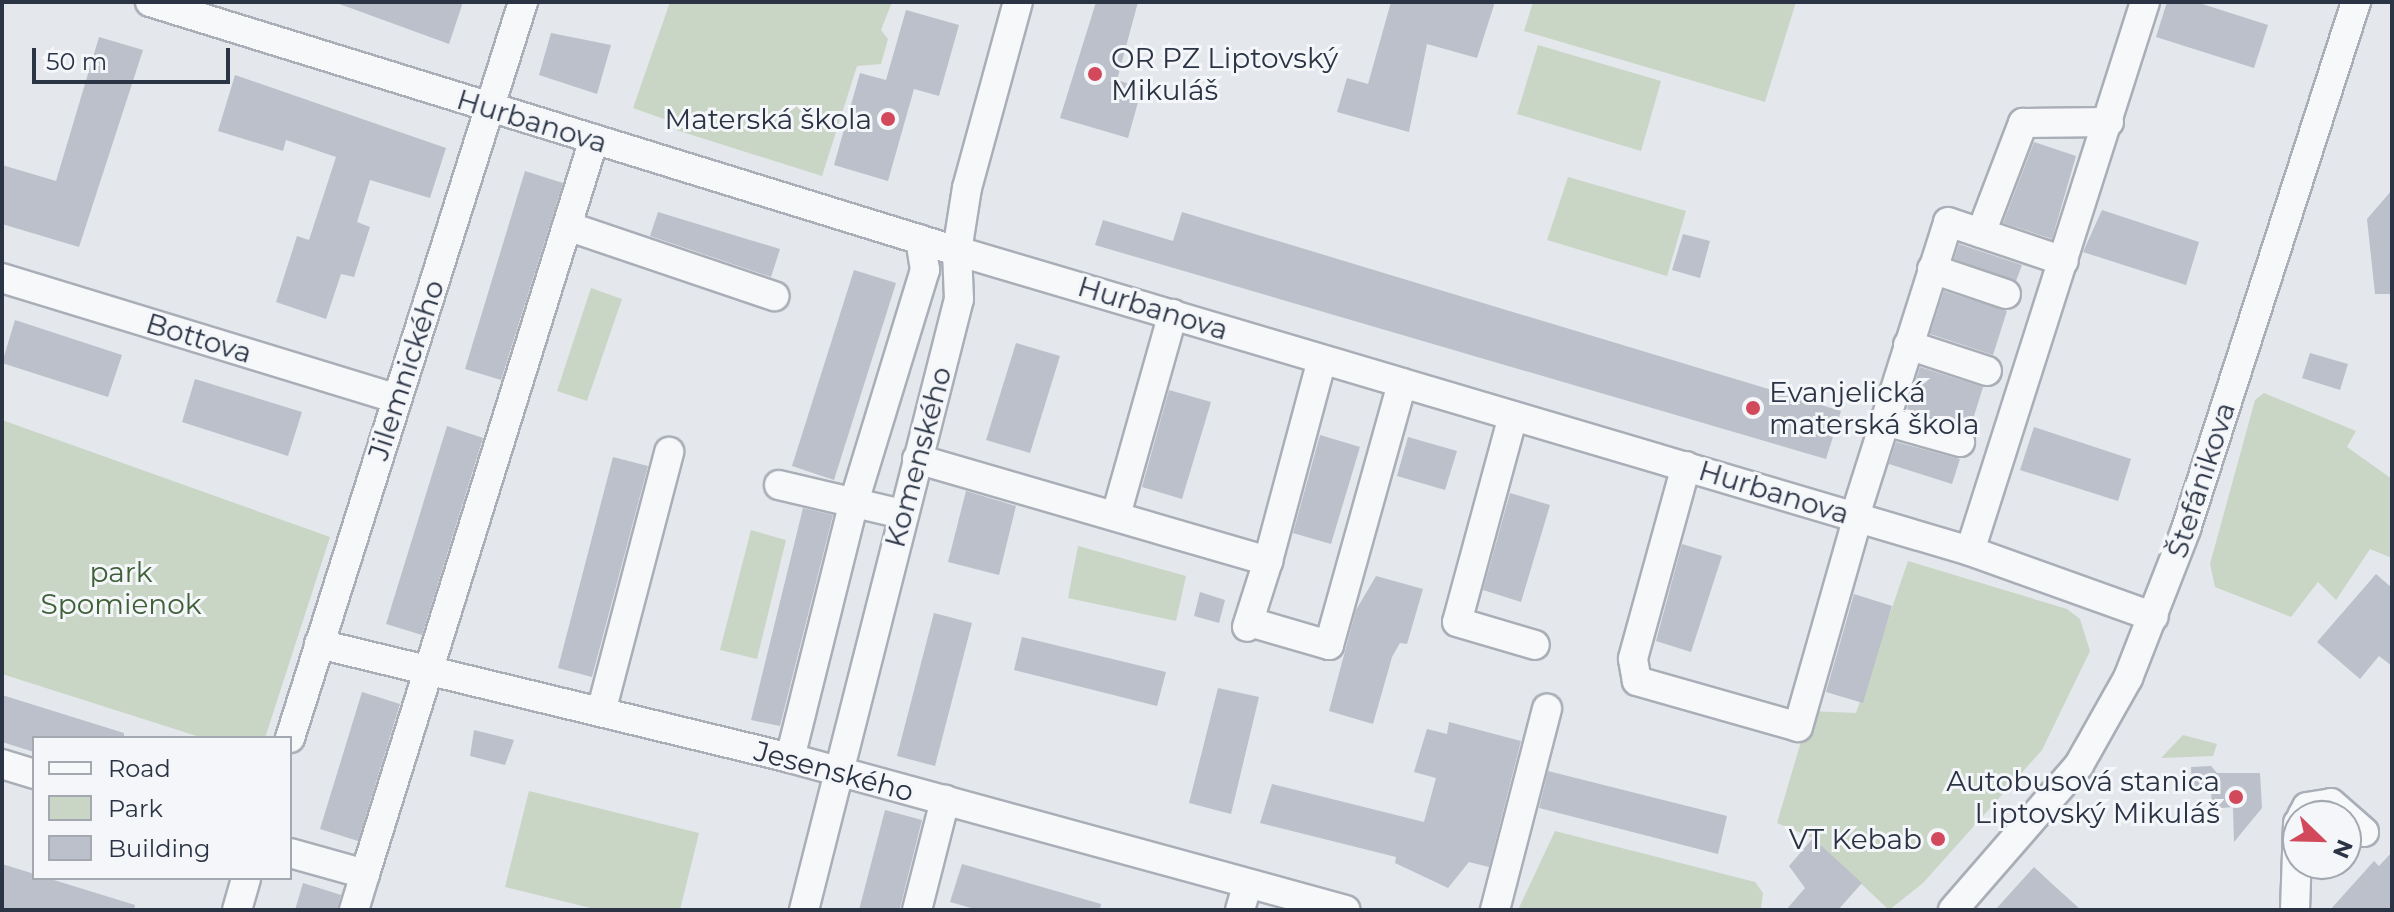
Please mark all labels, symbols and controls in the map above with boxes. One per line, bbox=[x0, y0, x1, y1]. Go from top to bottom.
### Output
scale bar bbox=[36, 32, 234, 82]
place label: OR PZ Liptovský Mikuláš bbox=[1111, 41, 1338, 107]
text: 50 m bbox=[46, 47, 107, 76]
marker: OR PZ Liptovský Mikuláš bbox=[1086, 65, 1104, 83]
street label: Hurbanova bbox=[453, 82, 611, 160]
place label: Materská škola bbox=[664, 102, 872, 136]
marker: Materská škola bbox=[879, 110, 897, 128]
street label: Hurbanova bbox=[1074, 269, 1232, 347]
street label: Jilemnického bbox=[361, 276, 451, 464]
street label: Bottova bbox=[142, 306, 256, 370]
street label: Komenského bbox=[878, 363, 958, 551]
place label: Evanjelická materská škola bbox=[1769, 375, 1980, 441]
street label: Štefánikova bbox=[2160, 398, 2242, 562]
marker: Evanjelická materská škola bbox=[1744, 399, 1762, 417]
street label: Hurbanova bbox=[1695, 453, 1853, 531]
park label: park Spomienok bbox=[40, 555, 202, 621]
street label: Jesenského bbox=[751, 734, 917, 808]
legend bbox=[32, 736, 292, 880]
text: Road bbox=[108, 754, 171, 783]
place label: Autobusová stanica Liptovský Mikuláš bbox=[1946, 764, 2220, 830]
marker: Autobusová stanica Liptovský Mikuláš bbox=[2227, 788, 2245, 806]
text: Park bbox=[108, 794, 163, 823]
north arrow bbox=[2282, 800, 2362, 880]
place label: VT Kebab bbox=[1789, 822, 1922, 856]
marker: VT Kebab bbox=[1929, 830, 1947, 848]
text: Building bbox=[108, 834, 211, 863]
text: N bbox=[2327, 835, 2359, 862]

